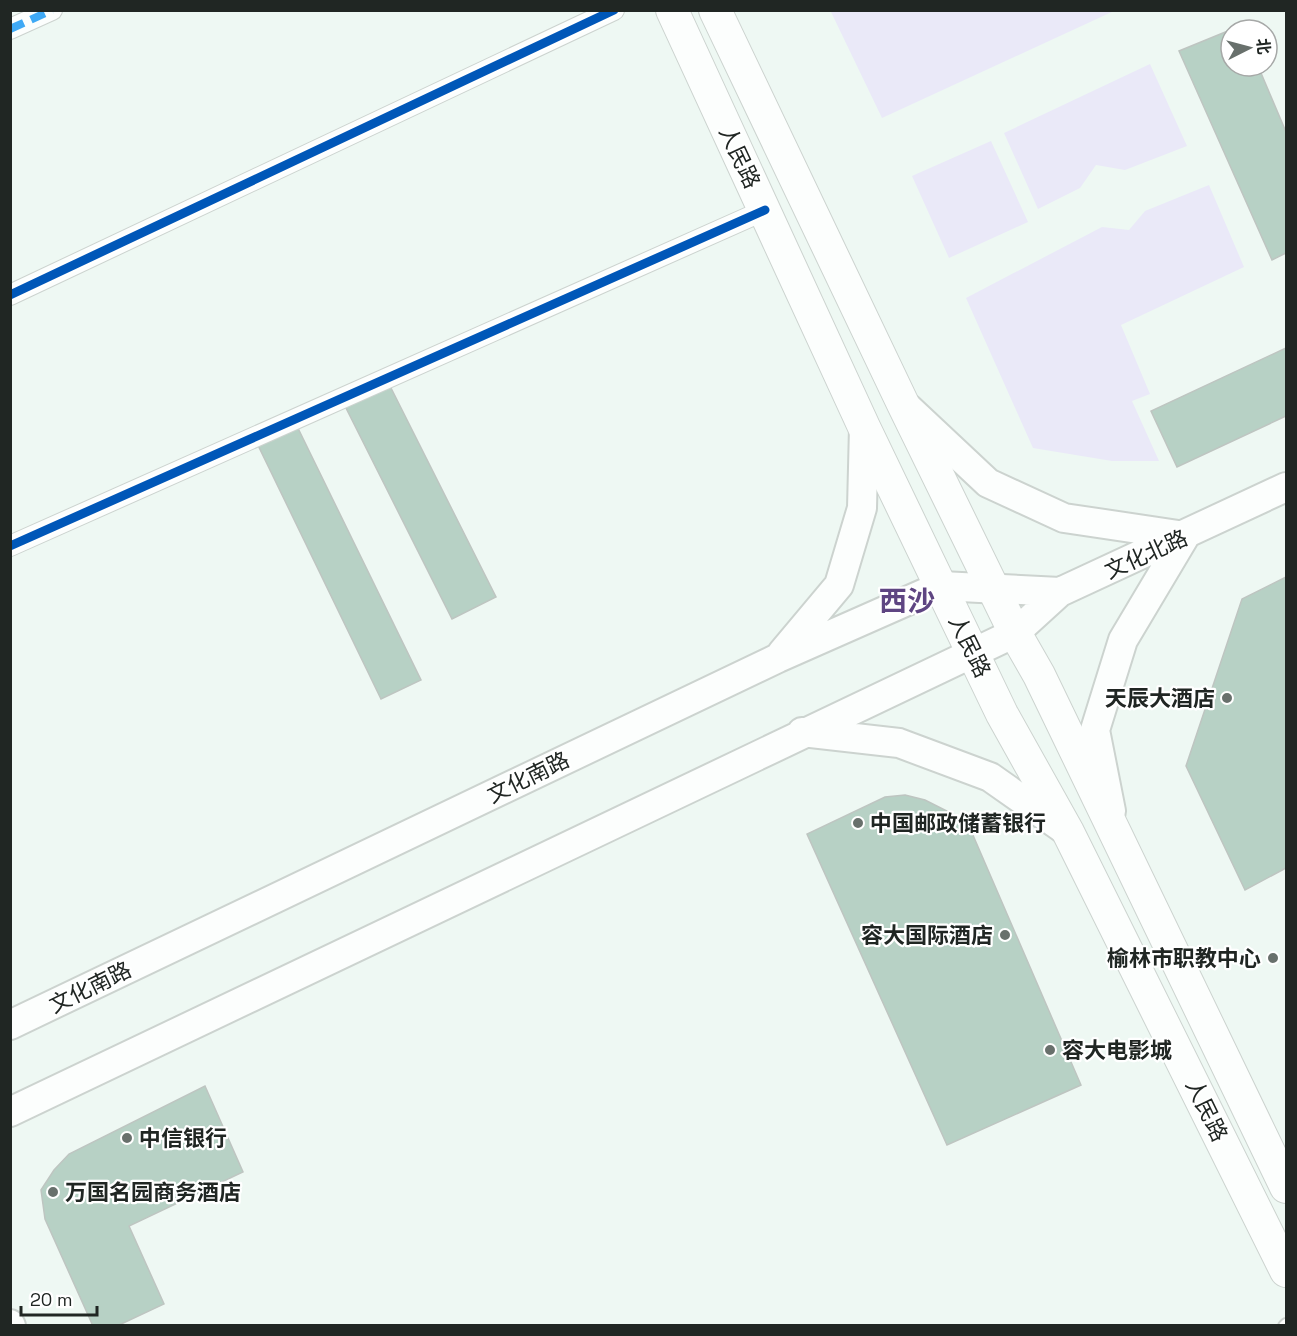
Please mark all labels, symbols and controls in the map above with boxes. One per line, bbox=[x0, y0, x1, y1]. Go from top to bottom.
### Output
north arrow bbox=[1219, 18, 1279, 78]
text: 北 bbox=[1252, 37, 1275, 56]
street label: 人民路 bbox=[713, 121, 767, 193]
street label: 文化北路 bbox=[1100, 523, 1192, 585]
district label: 西沙 bbox=[879, 583, 935, 619]
street label: 人民路 bbox=[943, 610, 997, 682]
place label: 天辰大酒店 bbox=[1105, 684, 1215, 712]
marker: 天辰大酒店 bbox=[1220, 691, 1234, 705]
street label: 文化南路 bbox=[482, 745, 574, 809]
place label: 中国邮政储蓄银行 bbox=[870, 809, 1046, 837]
marker: 中国邮政储蓄银行 bbox=[851, 816, 865, 830]
place label: 容大国际酒店 bbox=[861, 921, 993, 949]
marker: 容大国际酒店 bbox=[998, 928, 1012, 942]
place label: 榆林市职教中心 bbox=[1107, 944, 1261, 972]
marker: 榆林市职教中心 bbox=[1266, 951, 1280, 965]
street label: 文化南路 bbox=[44, 955, 136, 1019]
place label: 容大电影城 bbox=[1062, 1036, 1172, 1064]
marker: 容大电影城 bbox=[1043, 1043, 1057, 1057]
street label: 人民路 bbox=[1180, 1074, 1234, 1146]
place label: 中信银行 bbox=[139, 1124, 227, 1152]
marker: 中信银行 bbox=[120, 1131, 134, 1145]
place label: 万国名园商务酒店 bbox=[65, 1178, 241, 1206]
marker: 万国名园商务酒店 bbox=[46, 1185, 60, 1199]
scale bar bbox=[21, 1279, 98, 1317]
text: 20 m bbox=[30, 1288, 73, 1311]

